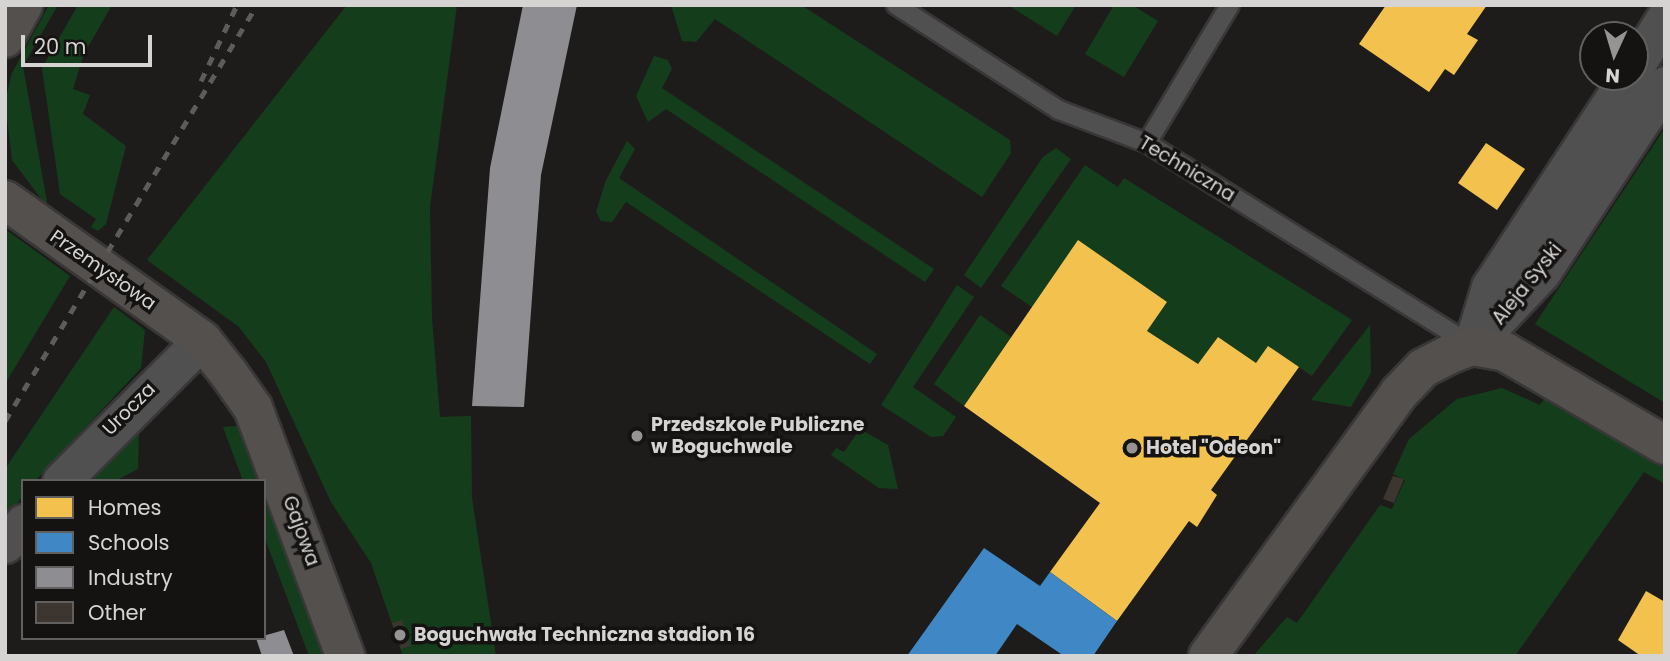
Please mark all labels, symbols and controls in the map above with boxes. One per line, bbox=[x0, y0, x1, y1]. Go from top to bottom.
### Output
scale bar bbox=[24, 21, 156, 65]
north arrow bbox=[1579, 21, 1649, 91]
text: 20 m bbox=[34, 32, 87, 61]
text: N bbox=[1605, 61, 1621, 89]
street label: Techniczna bbox=[1135, 131, 1239, 207]
street label: Przemysłowa bbox=[46, 225, 160, 315]
street label: Aleja Syski bbox=[1487, 239, 1567, 329]
street label: Urocza bbox=[98, 378, 160, 440]
place label: Przedszkole Publiczne w Boguchwale bbox=[651, 414, 864, 458]
marker: Przedszkole Publiczne w Boguchwale bbox=[629, 428, 645, 444]
place label: Hotel "Odeon" bbox=[1146, 437, 1281, 459]
marker: Hotel "Odeon" bbox=[1124, 440, 1140, 456]
legend bbox=[21, 479, 266, 640]
text: Homes bbox=[88, 493, 162, 522]
street label: Gajowa bbox=[278, 493, 324, 569]
text: Schools bbox=[88, 528, 170, 557]
text: Industry bbox=[88, 563, 173, 592]
text: Other bbox=[88, 598, 146, 627]
place label: Boguchwała Techniczna stadion 16 bbox=[414, 624, 755, 646]
marker: Boguchwała Techniczna stadion 16 bbox=[392, 627, 408, 643]

